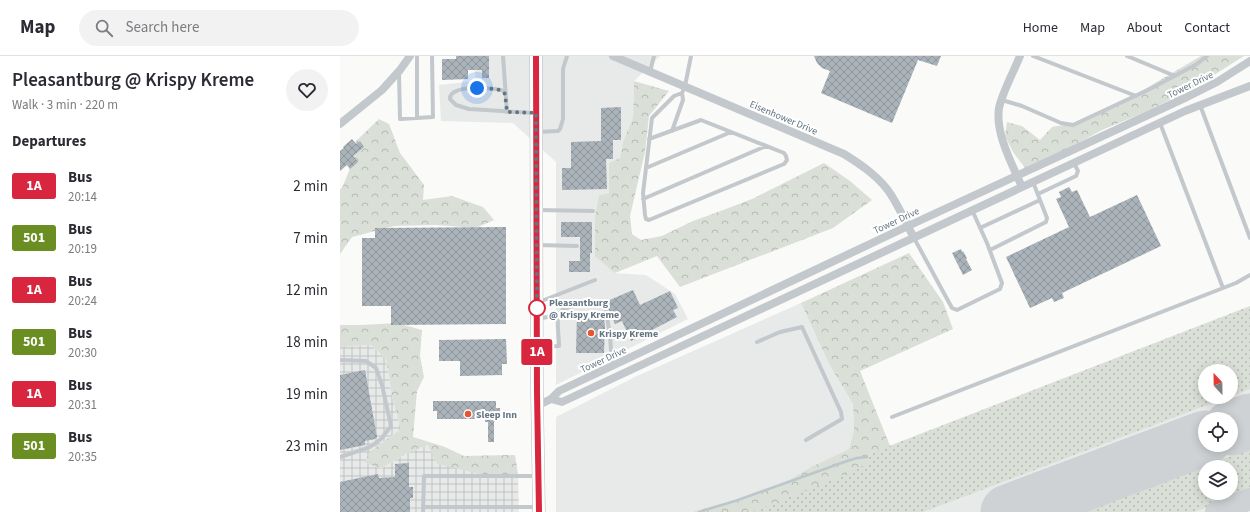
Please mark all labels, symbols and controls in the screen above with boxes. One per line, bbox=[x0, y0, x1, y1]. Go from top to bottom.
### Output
search box bbox=[79, 10, 359, 46]
text: Map bbox=[20, 14, 55, 41]
icon: search bbox=[93, 17, 115, 39]
text: Search here bbox=[125, 17, 199, 38]
text: Home bbox=[1023, 18, 1058, 38]
text: Map bbox=[1080, 18, 1105, 38]
text: About bbox=[1127, 18, 1162, 38]
text: Contact bbox=[1184, 18, 1230, 38]
text: Pleasantburg @ Krispy Kreme bbox=[12, 67, 254, 94]
street label: Tower Drive bbox=[1165, 68, 1216, 102]
button: heart bbox=[286, 69, 328, 111]
your location bbox=[467, 78, 487, 98]
text: Walk · 3 min · 220 m bbox=[12, 96, 118, 114]
street label: Eisenhower Drive bbox=[748, 97, 820, 139]
text: Departures bbox=[12, 131, 86, 152]
text: Bus bbox=[68, 167, 92, 188]
text: 1A bbox=[26, 176, 42, 196]
text: 2 min bbox=[293, 176, 328, 197]
text: 20:14 bbox=[68, 188, 97, 206]
street label: Tower Drive bbox=[871, 204, 922, 238]
text: Bus bbox=[68, 219, 92, 240]
text: 501 bbox=[23, 228, 45, 248]
text: 7 min bbox=[293, 228, 328, 249]
text: 20:19 bbox=[68, 240, 97, 258]
text: Bus bbox=[68, 271, 92, 292]
text: 1A bbox=[26, 280, 42, 300]
text: 12 min bbox=[286, 280, 328, 301]
text: 20:24 bbox=[68, 292, 97, 310]
place label: Pleasantburg @ Krispy Kreme bbox=[549, 296, 619, 322]
marker: Pleasantburg @ Krispy Kreme bbox=[528, 299, 546, 317]
text: Bus bbox=[68, 323, 92, 344]
place label: Krispy Kreme bbox=[599, 327, 658, 341]
marker: Krispy Kreme bbox=[586, 328, 596, 338]
text: 501 bbox=[23, 332, 45, 352]
text: 18 min bbox=[286, 332, 328, 353]
line badge: 1A bbox=[519, 339, 555, 365]
text: 1A bbox=[529, 342, 545, 362]
street label: Tower Drive bbox=[578, 343, 629, 377]
text: 20:30 bbox=[68, 344, 97, 362]
north arrow bbox=[1198, 364, 1238, 404]
map controls bbox=[1198, 364, 1238, 500]
text: Bus bbox=[68, 375, 92, 396]
text: 1A bbox=[26, 384, 42, 404]
text: 19 min bbox=[286, 384, 328, 405]
text: 20:31 bbox=[68, 396, 97, 414]
place label: Sleep Inn bbox=[476, 408, 517, 422]
marker: Sleep Inn bbox=[463, 409, 473, 419]
button: locate bbox=[1198, 412, 1238, 452]
text: Bus bbox=[68, 427, 92, 448]
text: 501 bbox=[23, 436, 45, 456]
text: 23 min bbox=[286, 436, 328, 457]
text: 20:35 bbox=[68, 448, 97, 466]
button: layers bbox=[1198, 460, 1238, 500]

